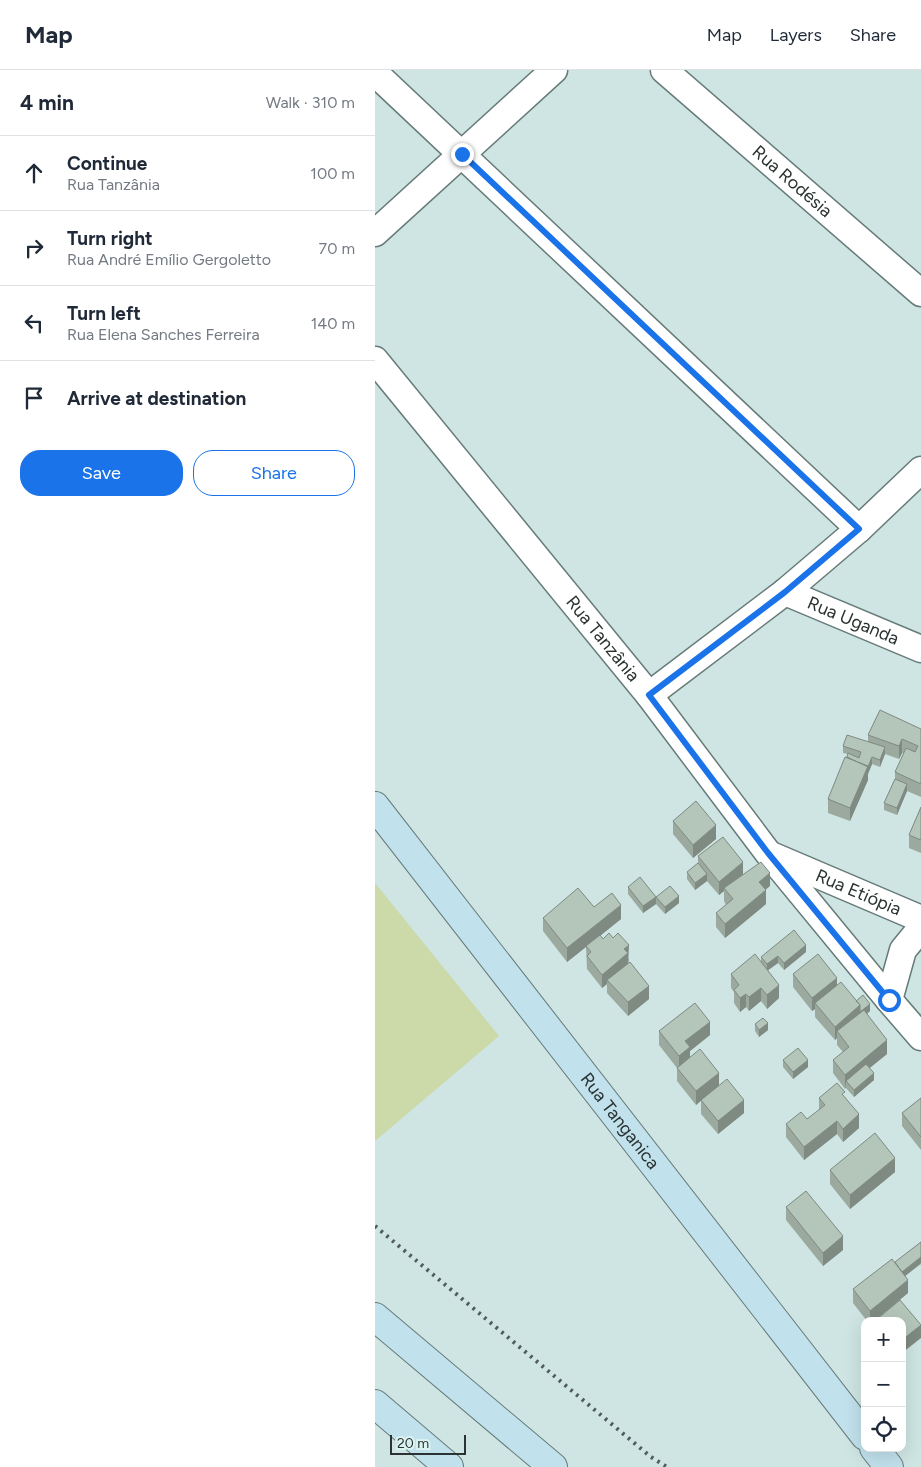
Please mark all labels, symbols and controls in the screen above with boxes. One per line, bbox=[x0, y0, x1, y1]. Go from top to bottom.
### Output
text: Map bbox=[25, 20, 73, 49]
text: Map bbox=[707, 24, 742, 46]
text: Layers bbox=[770, 24, 822, 46]
text: Share bbox=[850, 24, 896, 46]
text: 4 min bbox=[20, 90, 74, 115]
text: Walk · 310 m bbox=[266, 93, 355, 112]
street label: Rua Rodésia bbox=[748, 141, 837, 222]
route end bbox=[451, 143, 474, 166]
text: Continue bbox=[67, 152, 147, 175]
icon: ahead bbox=[20, 159, 48, 187]
text: 100 m bbox=[310, 164, 355, 183]
text: Rua Tanzânia bbox=[67, 175, 160, 194]
text: Turn right bbox=[67, 227, 153, 250]
icon: right bbox=[20, 234, 48, 262]
text: 70 m bbox=[319, 239, 355, 258]
text: Rua André Emílio Gergoletto bbox=[67, 250, 271, 269]
text: Turn left bbox=[67, 302, 141, 325]
icon: left bbox=[20, 309, 48, 337]
text: 140 m bbox=[311, 314, 355, 333]
text: Rua Elena Sanches Ferreira bbox=[67, 325, 260, 344]
icon: arrive bbox=[20, 384, 48, 412]
text: Arrive at destination bbox=[67, 387, 246, 410]
button: Save bbox=[20, 450, 183, 496]
button: Share bbox=[193, 450, 355, 496]
street label: Rua Tanzânia bbox=[561, 591, 645, 686]
street label: Rua Uganda bbox=[804, 592, 902, 650]
street label: Rua Etiópia bbox=[812, 864, 905, 920]
route start bbox=[878, 989, 901, 1012]
street label: Rua Tanganica bbox=[576, 1068, 664, 1173]
map controls bbox=[861, 1317, 906, 1452]
button: + bbox=[861, 1317, 906, 1362]
button: − bbox=[861, 1362, 906, 1407]
button: locate bbox=[861, 1407, 906, 1452]
scale bar bbox=[390, 1432, 466, 1455]
text: 20 m bbox=[397, 1435, 429, 1452]

